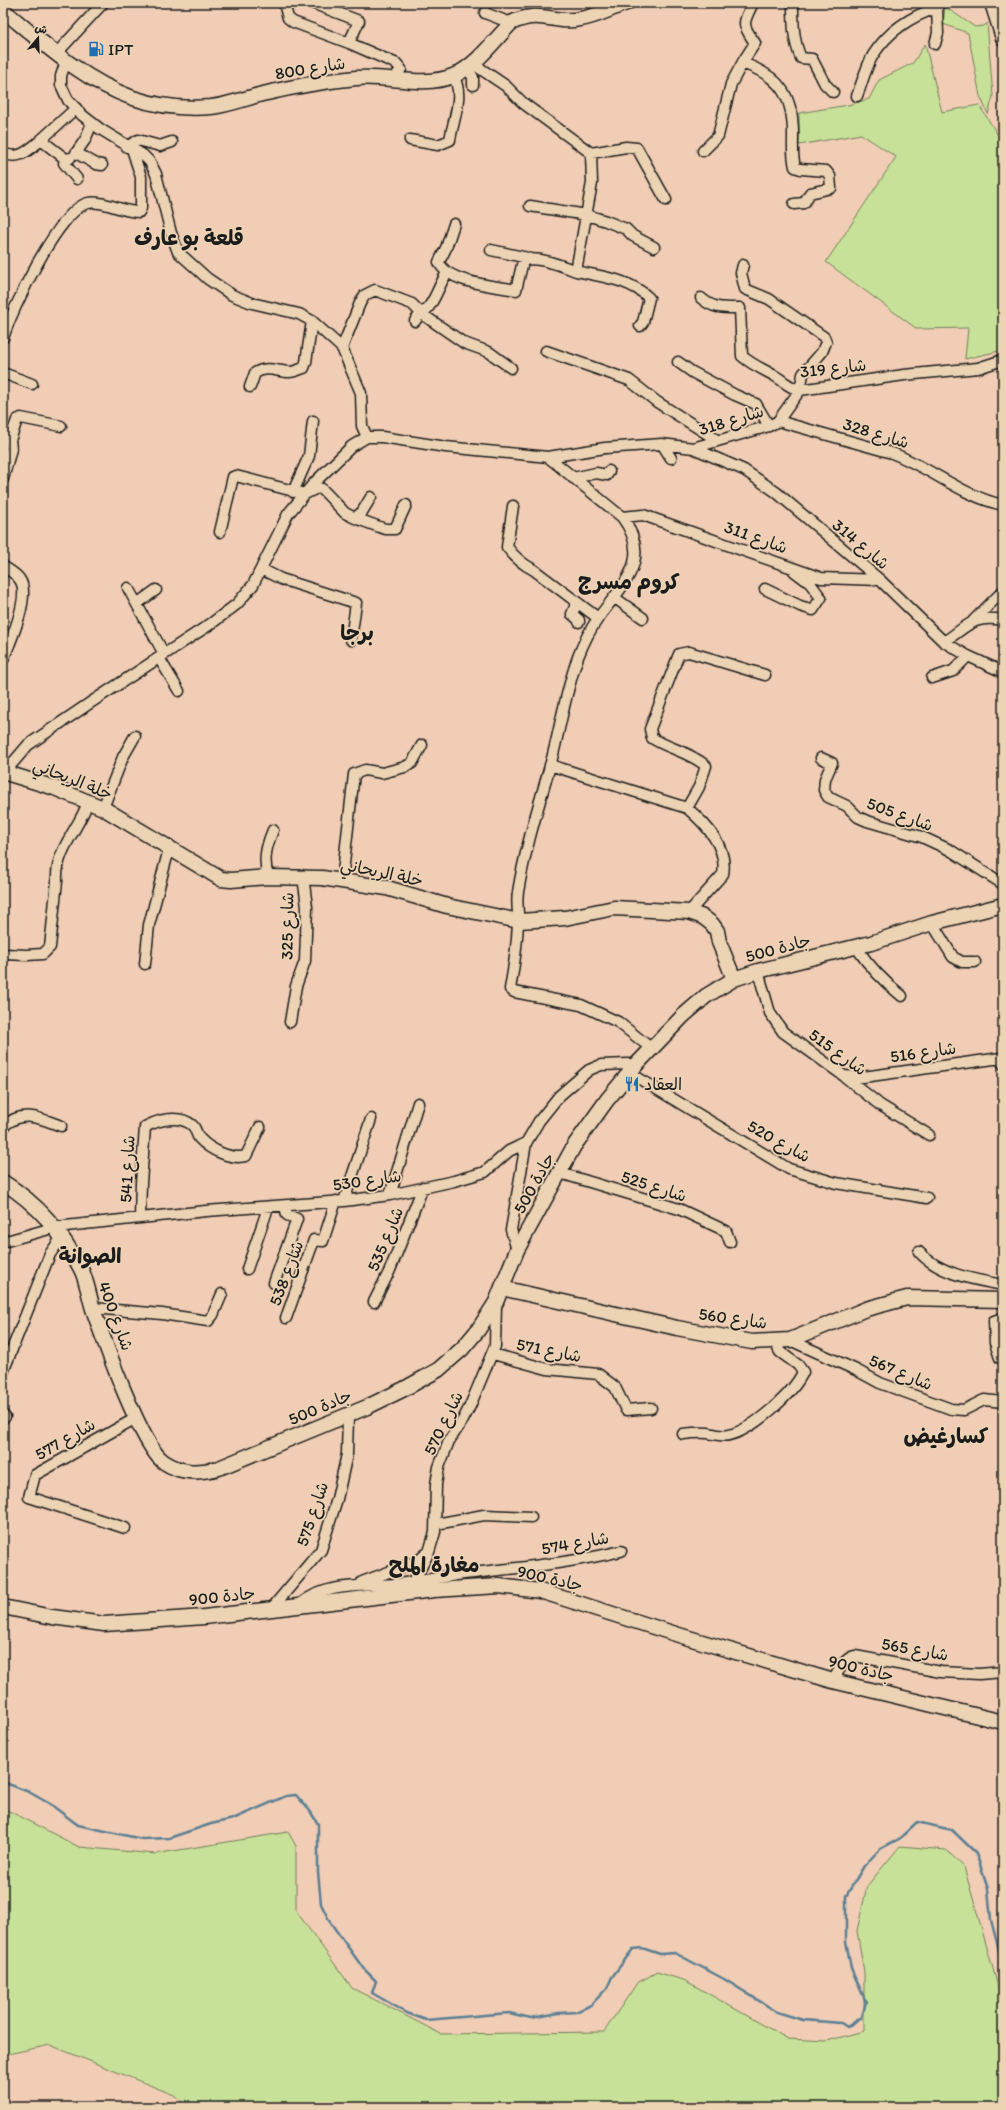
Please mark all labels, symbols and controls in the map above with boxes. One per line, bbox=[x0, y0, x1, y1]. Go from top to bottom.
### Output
north arrow bbox=[18, 18, 58, 58]
text: ش bbox=[33, 21, 49, 37]
place label: IPT bbox=[108, 39, 134, 59]
fuel station icon: IPT bbox=[87, 40, 105, 58]
street label: شارع 800 bbox=[273, 53, 347, 85]
district label: قلعة بو عارف bbox=[134, 225, 244, 251]
street label: شارع 319 bbox=[799, 355, 867, 383]
street label: شارع 318 bbox=[696, 401, 767, 441]
street label: شارع 328 bbox=[840, 413, 912, 454]
street label: شارع 314 bbox=[827, 514, 893, 575]
street label: شارع 311 bbox=[721, 516, 790, 560]
district label: كروم مسرج bbox=[578, 569, 680, 598]
district label: برجا bbox=[340, 620, 374, 646]
street label: خلة الريحاني bbox=[29, 754, 116, 809]
street label: شارع 505 bbox=[863, 793, 936, 837]
street label: خلة الريحاني bbox=[338, 854, 425, 895]
street label: شارع 325 bbox=[276, 892, 300, 960]
street label: جادة 500 bbox=[743, 930, 813, 966]
street label: شارع 515 bbox=[804, 1024, 871, 1081]
street label: شارع 516 bbox=[889, 1037, 958, 1069]
place label: العقاد bbox=[644, 1074, 682, 1094]
restaurant icon: العقاد bbox=[623, 1075, 641, 1093]
street label: شارع 520 bbox=[743, 1116, 814, 1168]
street label: شارع 541 bbox=[115, 1135, 141, 1203]
street label: جادة 500 bbox=[509, 1149, 559, 1217]
street label: شارع 530 bbox=[331, 1165, 403, 1197]
street label: شارع 525 bbox=[618, 1166, 689, 1208]
street label: شارع 535 bbox=[363, 1204, 409, 1275]
street label: شارع 538 bbox=[264, 1238, 309, 1309]
district label: الصوانة bbox=[58, 1243, 122, 1269]
street label: شارع 400 bbox=[92, 1279, 138, 1354]
street label: شارع 560 bbox=[697, 1303, 769, 1335]
street label: شارع 571 bbox=[514, 1334, 583, 1368]
street label: شارع 567 bbox=[865, 1350, 936, 1396]
street label: جادة 500 bbox=[285, 1385, 355, 1429]
street label: شارع 570 bbox=[419, 1388, 469, 1459]
street label: شارع 577 bbox=[31, 1414, 100, 1466]
district label: كسارغيض bbox=[903, 1423, 989, 1449]
street label: شارع 575 bbox=[292, 1479, 334, 1550]
street label: شارع 574 bbox=[540, 1527, 611, 1561]
district label: مغارة الملح bbox=[388, 1552, 480, 1578]
street label: جادة 900 bbox=[515, 1561, 585, 1595]
street label: جادة 900 bbox=[188, 1583, 256, 1609]
street label: شارع 565 bbox=[880, 1633, 950, 1667]
street label: جادة 900 bbox=[826, 1650, 896, 1686]

